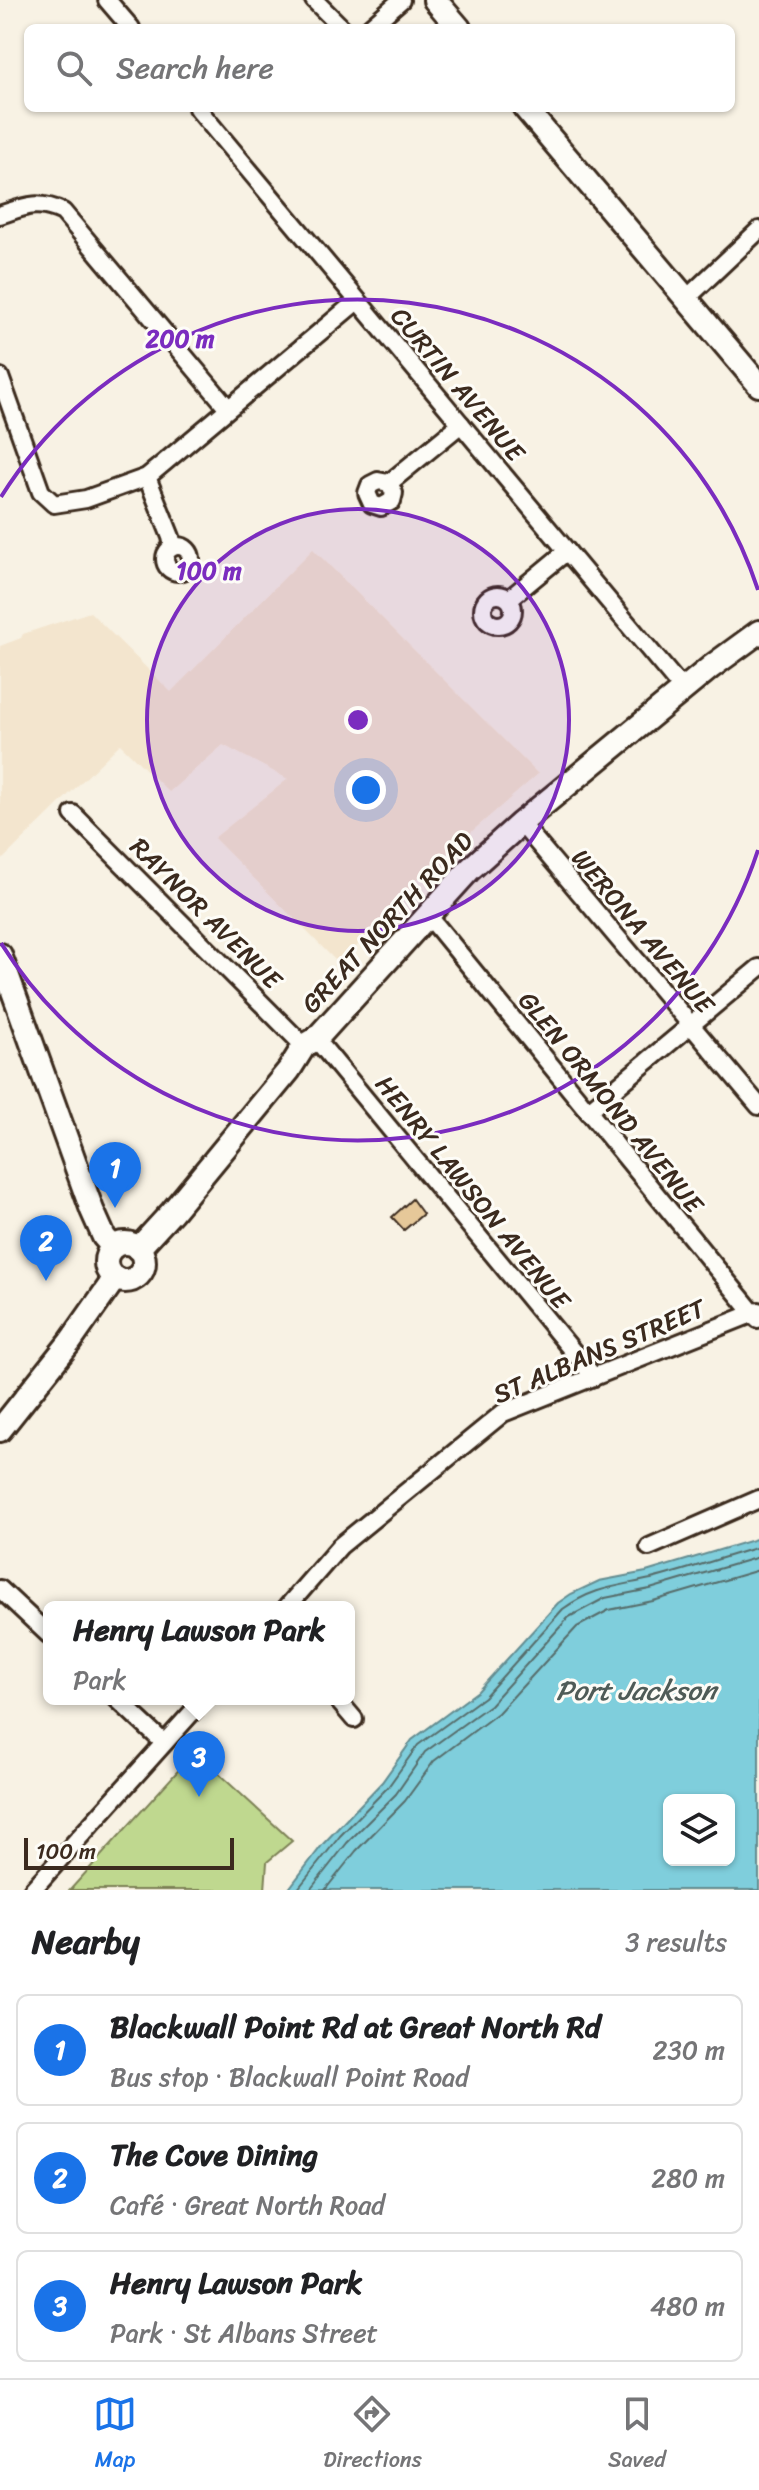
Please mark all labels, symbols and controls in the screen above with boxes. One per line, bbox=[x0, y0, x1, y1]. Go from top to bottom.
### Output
search box bbox=[24, 24, 735, 112]
text: Search here bbox=[116, 41, 274, 95]
icon: search bbox=[52, 46, 96, 90]
street label: CURTIN AVENUE bbox=[379, 296, 538, 473]
text: 200 m bbox=[145, 318, 215, 360]
text: 100 m bbox=[176, 550, 242, 592]
centre of rings bbox=[344, 706, 372, 734]
your location bbox=[346, 770, 386, 810]
street label: GREAT NORTH ROAD bbox=[289, 819, 485, 1024]
street label: RAYNOR AVENUE bbox=[119, 826, 295, 1002]
street label: WERONA AVENUE bbox=[559, 838, 728, 1026]
street label: GLEN ORMOND AVENUE bbox=[506, 980, 717, 1225]
street label: HENRY LAWSON AVENUE bbox=[363, 1064, 584, 1321]
pin: 1 bbox=[89, 1142, 141, 1208]
pin: 2 bbox=[20, 1215, 72, 1281]
street label: ST ALBANS STREET bbox=[485, 1285, 714, 1417]
popup bbox=[43, 1601, 355, 1705]
text: Henry Lawson Park bbox=[73, 1603, 325, 1657]
text: Park bbox=[73, 1657, 126, 1703]
water label: Port Jackson bbox=[556, 1666, 719, 1715]
pin: 3 bbox=[173, 1731, 225, 1797]
map controls bbox=[663, 1794, 735, 1866]
button: layers bbox=[663, 1794, 735, 1866]
text: 100 m bbox=[36, 1832, 96, 1871]
scale bar bbox=[24, 1834, 234, 1870]
text: Nearby bbox=[32, 1912, 140, 1972]
text: 3 results bbox=[625, 1919, 727, 1965]
text: Blackwall Point Rd at Great North Rd bbox=[110, 2000, 601, 2054]
text: 1 bbox=[54, 2027, 66, 2073]
text: 230 m bbox=[653, 2027, 725, 2073]
text: Bus stop · Blackwall Point Road bbox=[110, 2054, 469, 2100]
text: The Cove Dining bbox=[110, 2128, 318, 2182]
text: 2 bbox=[52, 2155, 68, 2201]
text: 280 m bbox=[651, 2155, 725, 2201]
text: Café · Great North Road bbox=[110, 2182, 385, 2228]
text: Henry Lawson Park bbox=[110, 2256, 362, 2310]
text: 3 bbox=[53, 2283, 67, 2329]
text: 480 m bbox=[650, 2283, 725, 2329]
text: Park · St Albans Street bbox=[110, 2310, 378, 2356]
tab: Map bbox=[93, 2392, 137, 2479]
tab: Directions bbox=[323, 2392, 422, 2479]
tab: Saved bbox=[608, 2392, 666, 2479]

